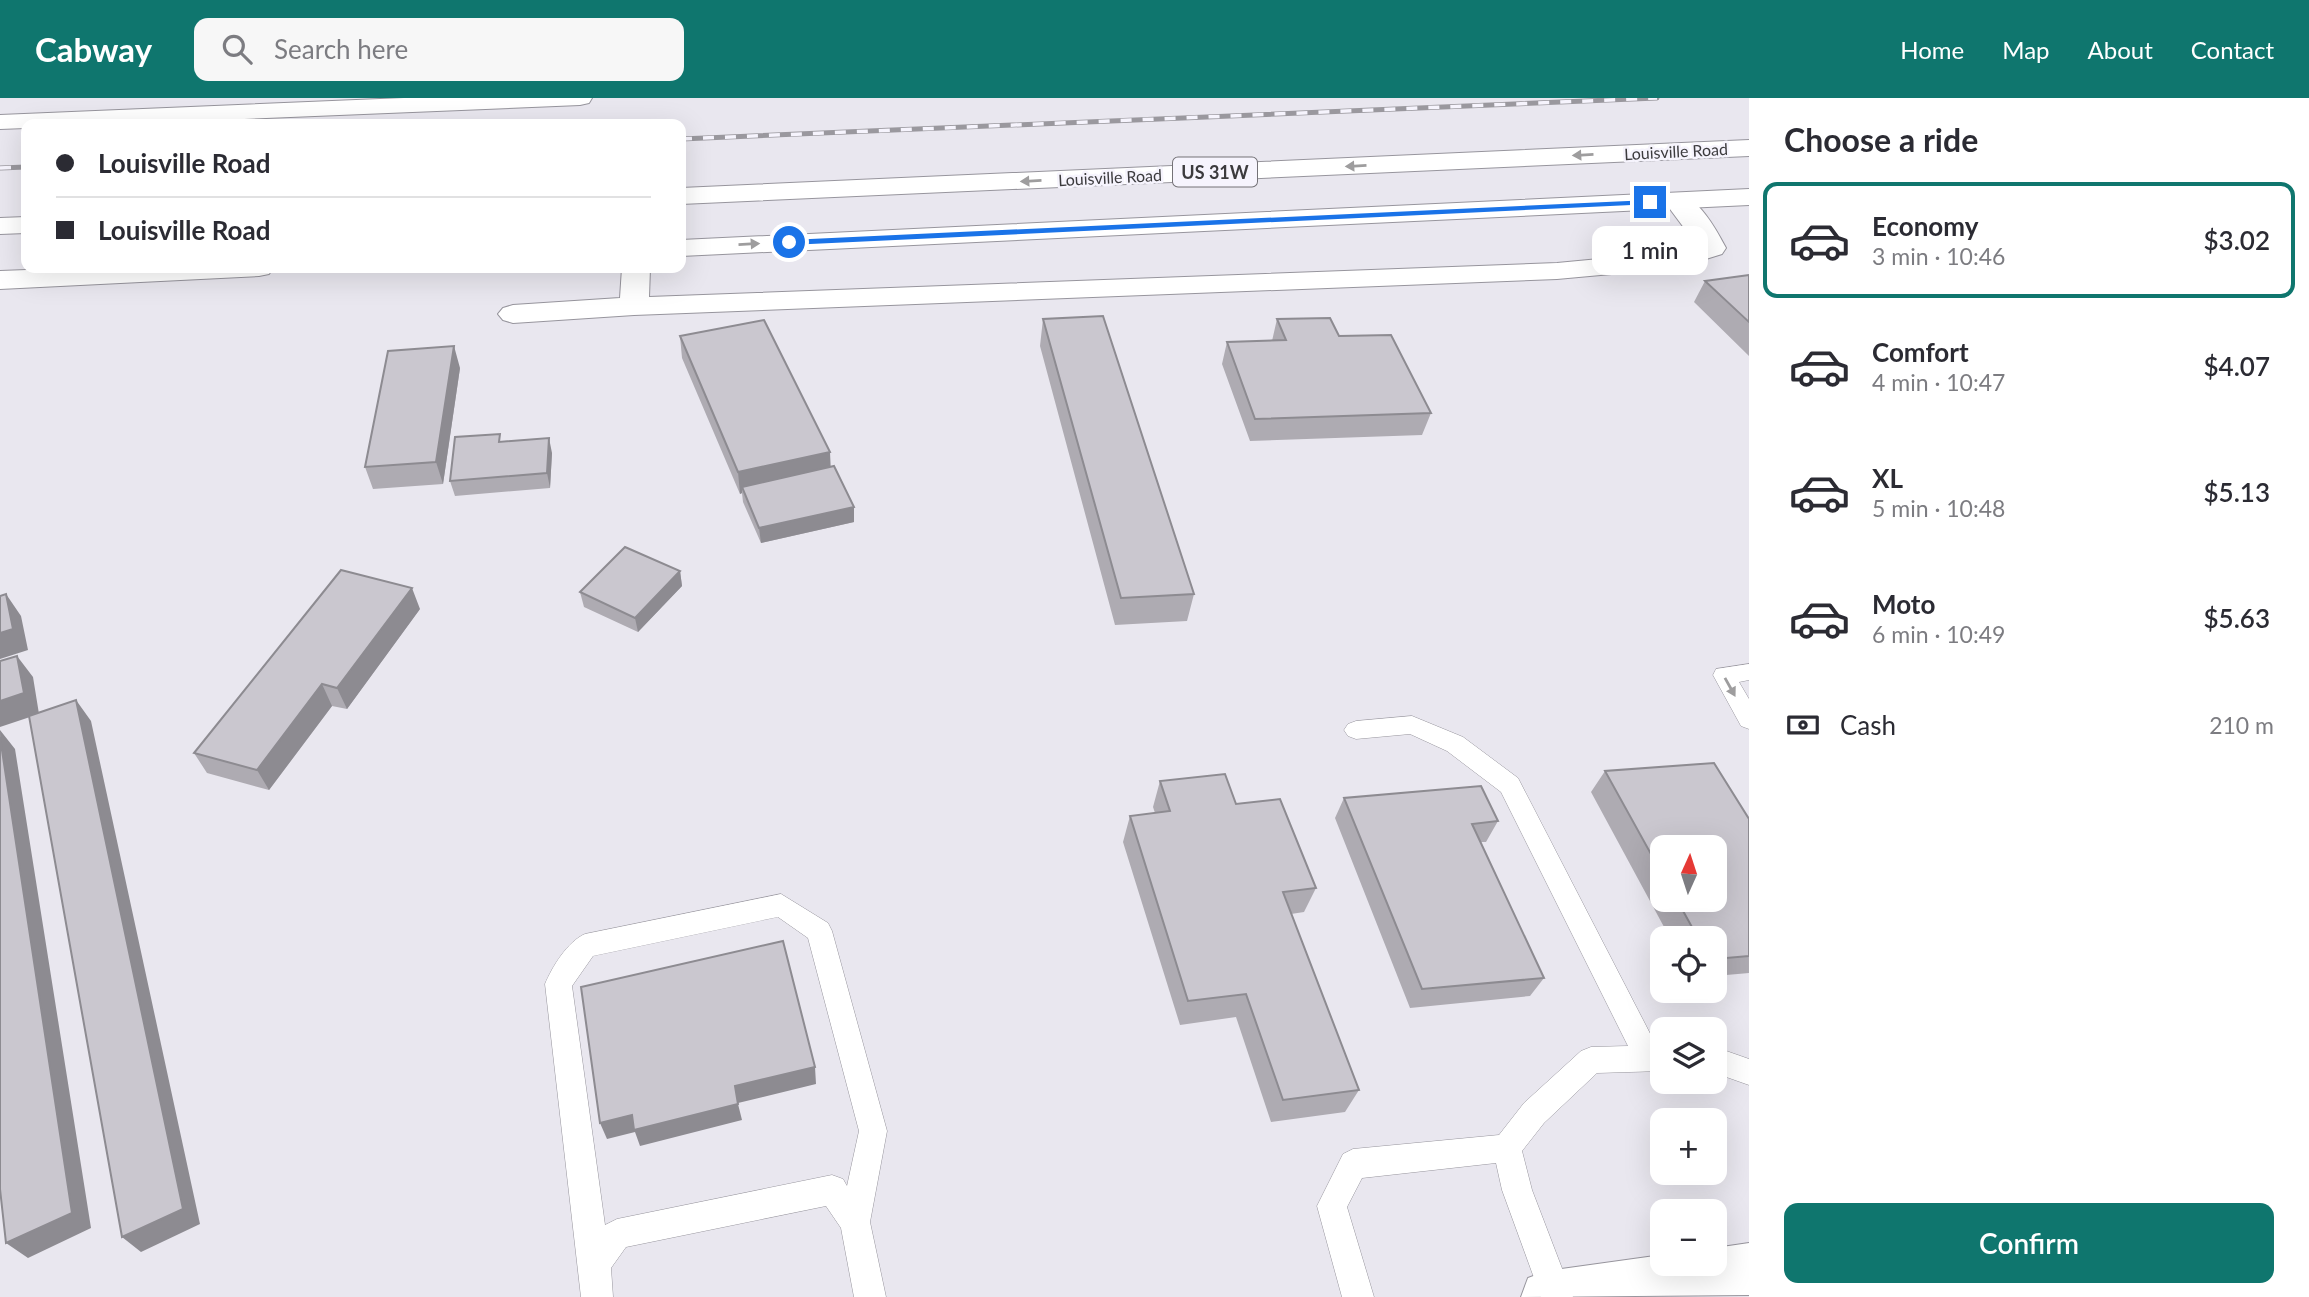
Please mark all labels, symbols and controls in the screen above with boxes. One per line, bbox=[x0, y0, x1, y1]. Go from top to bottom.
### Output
search box bbox=[194, 18, 684, 81]
text: Cabway bbox=[35, 29, 152, 69]
icon: search bbox=[218, 30, 256, 68]
text: Search here bbox=[274, 33, 408, 65]
text: Home bbox=[1900, 35, 1964, 64]
text: Map bbox=[2002, 35, 2050, 64]
text: About bbox=[2088, 35, 2153, 64]
text: Contact bbox=[2191, 35, 2274, 64]
text: Choose a ride bbox=[1784, 120, 1978, 159]
street label: Louisville Road bbox=[1624, 139, 1728, 163]
text: Louisville Road bbox=[98, 147, 270, 179]
one-way arrow bbox=[1572, 149, 1594, 160]
road number: US 31W bbox=[1173, 158, 1257, 186]
one-way arrow bbox=[1344, 160, 1366, 171]
street label: Louisville Road bbox=[1058, 165, 1162, 189]
one-way arrow bbox=[1019, 175, 1041, 186]
route end bbox=[1634, 186, 1666, 218]
icon: car bbox=[1788, 209, 1851, 272]
text: Economy bbox=[1872, 210, 1978, 242]
text: Louisville Road bbox=[98, 214, 270, 246]
text: $3.02 bbox=[2204, 224, 2270, 256]
route start bbox=[773, 226, 805, 258]
callout: 1 min bbox=[1592, 226, 1708, 276]
text: 1 min bbox=[1622, 236, 1678, 264]
one-way arrow bbox=[738, 239, 760, 250]
text: 3 min · 10:46 bbox=[1872, 242, 2005, 270]
icon: car bbox=[1788, 335, 1851, 398]
text: Comfort bbox=[1872, 336, 1969, 368]
text: $4.07 bbox=[2204, 350, 2270, 382]
text: 4 min · 10:47 bbox=[1872, 368, 2005, 396]
icon: car bbox=[1788, 461, 1851, 524]
text: XL bbox=[1872, 462, 1903, 494]
text: $5.13 bbox=[2204, 476, 2270, 508]
text: 5 min · 10:48 bbox=[1872, 494, 2005, 522]
icon: car bbox=[1788, 587, 1851, 650]
text: Moto bbox=[1872, 588, 1935, 620]
text: $5.63 bbox=[2204, 602, 2270, 634]
text: 6 min · 10:49 bbox=[1872, 620, 2005, 648]
one-way arrow bbox=[1724, 677, 1736, 697]
icon: cash bbox=[1784, 706, 1822, 744]
text: Cash bbox=[1840, 709, 1896, 741]
text: 210 m bbox=[2209, 711, 2274, 739]
north arrow bbox=[1650, 835, 1727, 912]
map controls bbox=[1650, 835, 1727, 1276]
button: locate bbox=[1650, 926, 1727, 1003]
button: layers bbox=[1650, 1017, 1727, 1094]
button: + bbox=[1650, 1108, 1727, 1185]
button: − bbox=[1650, 1199, 1727, 1276]
button: Confirm bbox=[1784, 1203, 2274, 1283]

